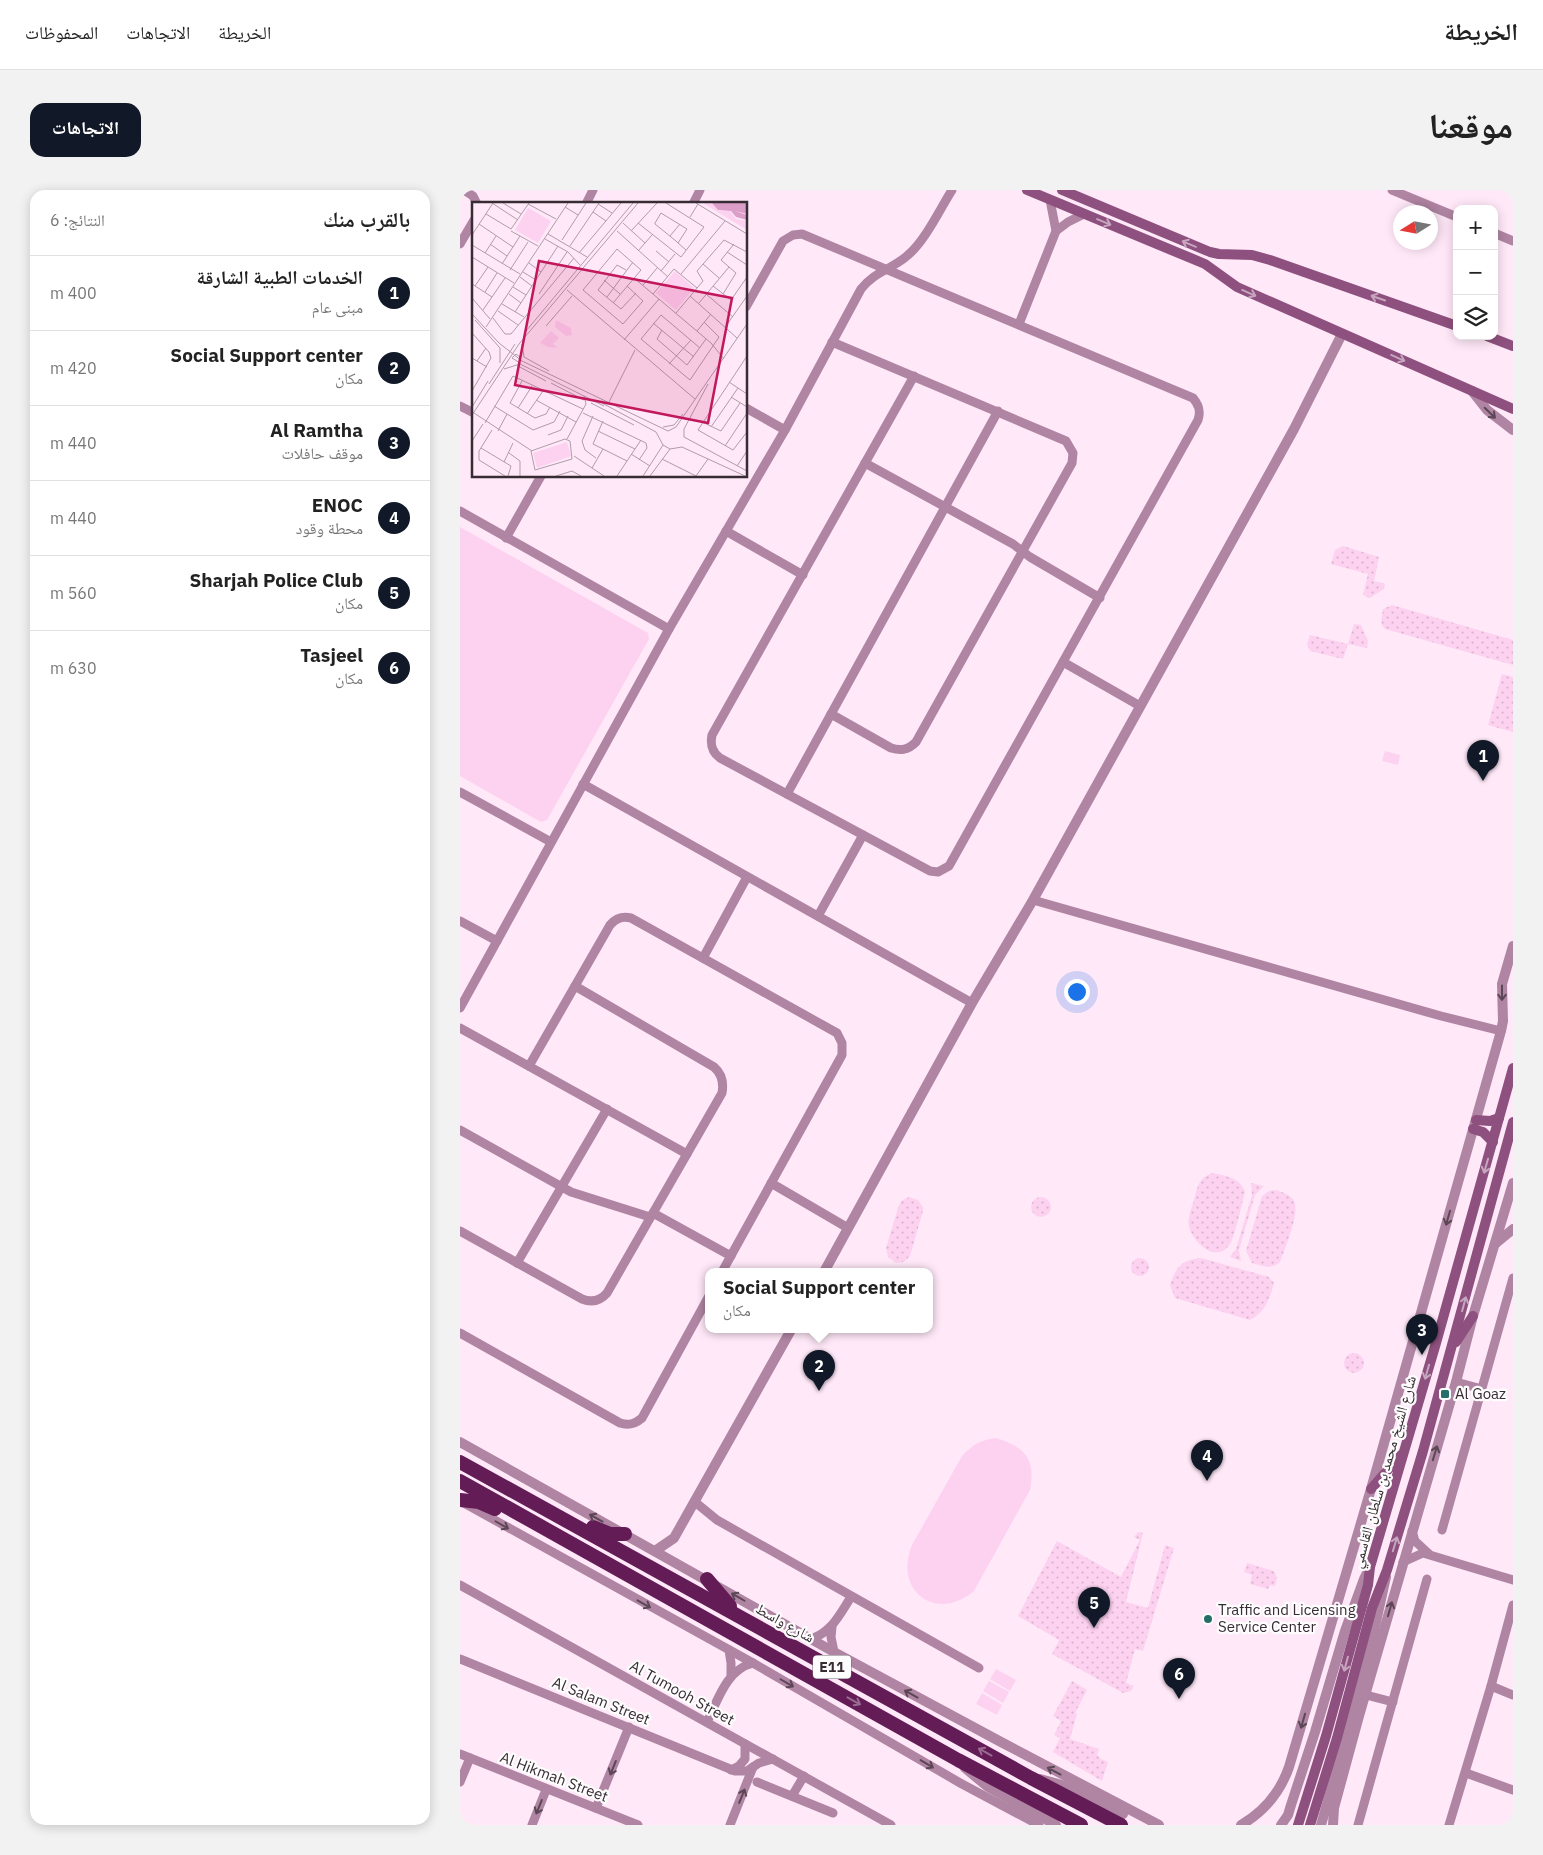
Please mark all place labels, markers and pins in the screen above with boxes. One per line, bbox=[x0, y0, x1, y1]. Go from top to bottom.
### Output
pin: 1 bbox=[1467, 740, 1499, 781]
pin: 3 bbox=[1406, 1314, 1438, 1355]
pin: 2 bbox=[803, 1350, 835, 1391]
place label: Al Goaz bbox=[1455, 1384, 1506, 1403]
marker: Al Goaz bbox=[1439, 1388, 1451, 1400]
pin: 4 bbox=[1191, 1440, 1223, 1481]
pin: 5 bbox=[1078, 1587, 1110, 1628]
place label: Traffic and Licensing Service Center bbox=[1218, 1600, 1356, 1636]
marker: Traffic and Licensing Service Center bbox=[1202, 1613, 1214, 1625]
pin: 6 bbox=[1163, 1658, 1195, 1699]

